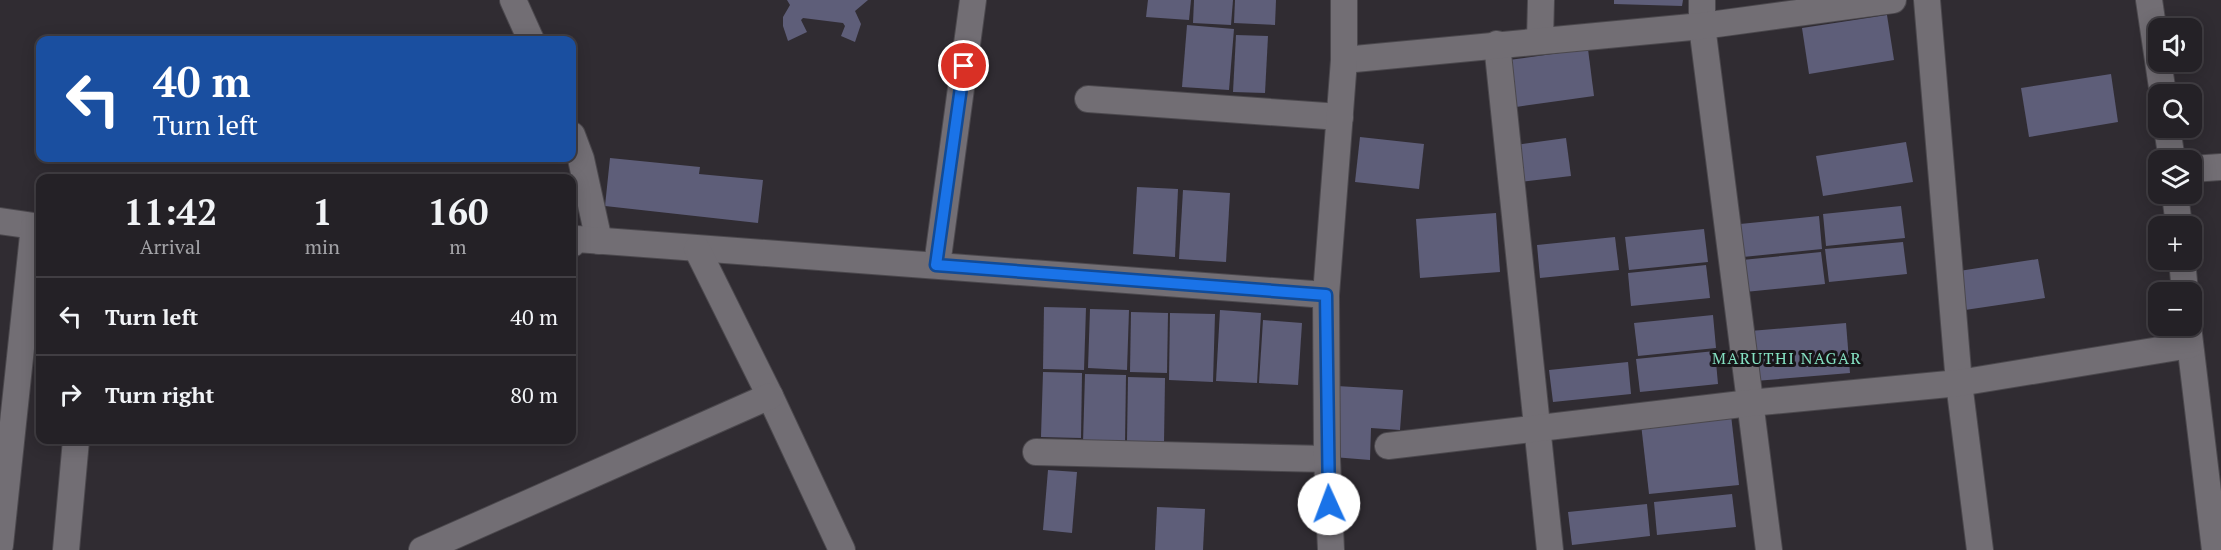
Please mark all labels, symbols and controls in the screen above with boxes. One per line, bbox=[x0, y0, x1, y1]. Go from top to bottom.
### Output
map controls bbox=[2148, 18, 2202, 336]
button: sound bbox=[2148, 18, 2202, 72]
pin bbox=[938, 40, 989, 91]
icon: arrive bbox=[947, 49, 980, 82]
text: 40 m bbox=[153, 53, 251, 109]
icon: left bbox=[54, 60, 132, 138]
button: search bbox=[2148, 84, 2202, 138]
text: Turn left bbox=[153, 107, 258, 143]
button: layers bbox=[2148, 150, 2202, 204]
text: 11:42 bbox=[124, 188, 217, 235]
text: 1 bbox=[312, 188, 333, 235]
text: 160 bbox=[427, 188, 488, 235]
button: + bbox=[2148, 216, 2202, 270]
text: Arrival bbox=[140, 233, 201, 260]
text: min bbox=[305, 233, 340, 260]
text: m bbox=[449, 233, 467, 260]
button: − bbox=[2148, 282, 2202, 336]
icon: left bbox=[54, 300, 87, 333]
text: Turn left bbox=[105, 302, 198, 331]
text: 40 m bbox=[510, 302, 558, 331]
district label: MARUTHI NAGAR bbox=[1712, 347, 1862, 369]
icon: right bbox=[54, 378, 87, 411]
text: Turn right bbox=[105, 380, 214, 409]
text: 80 m bbox=[510, 380, 558, 409]
position arrow bbox=[1297, 472, 1361, 536]

